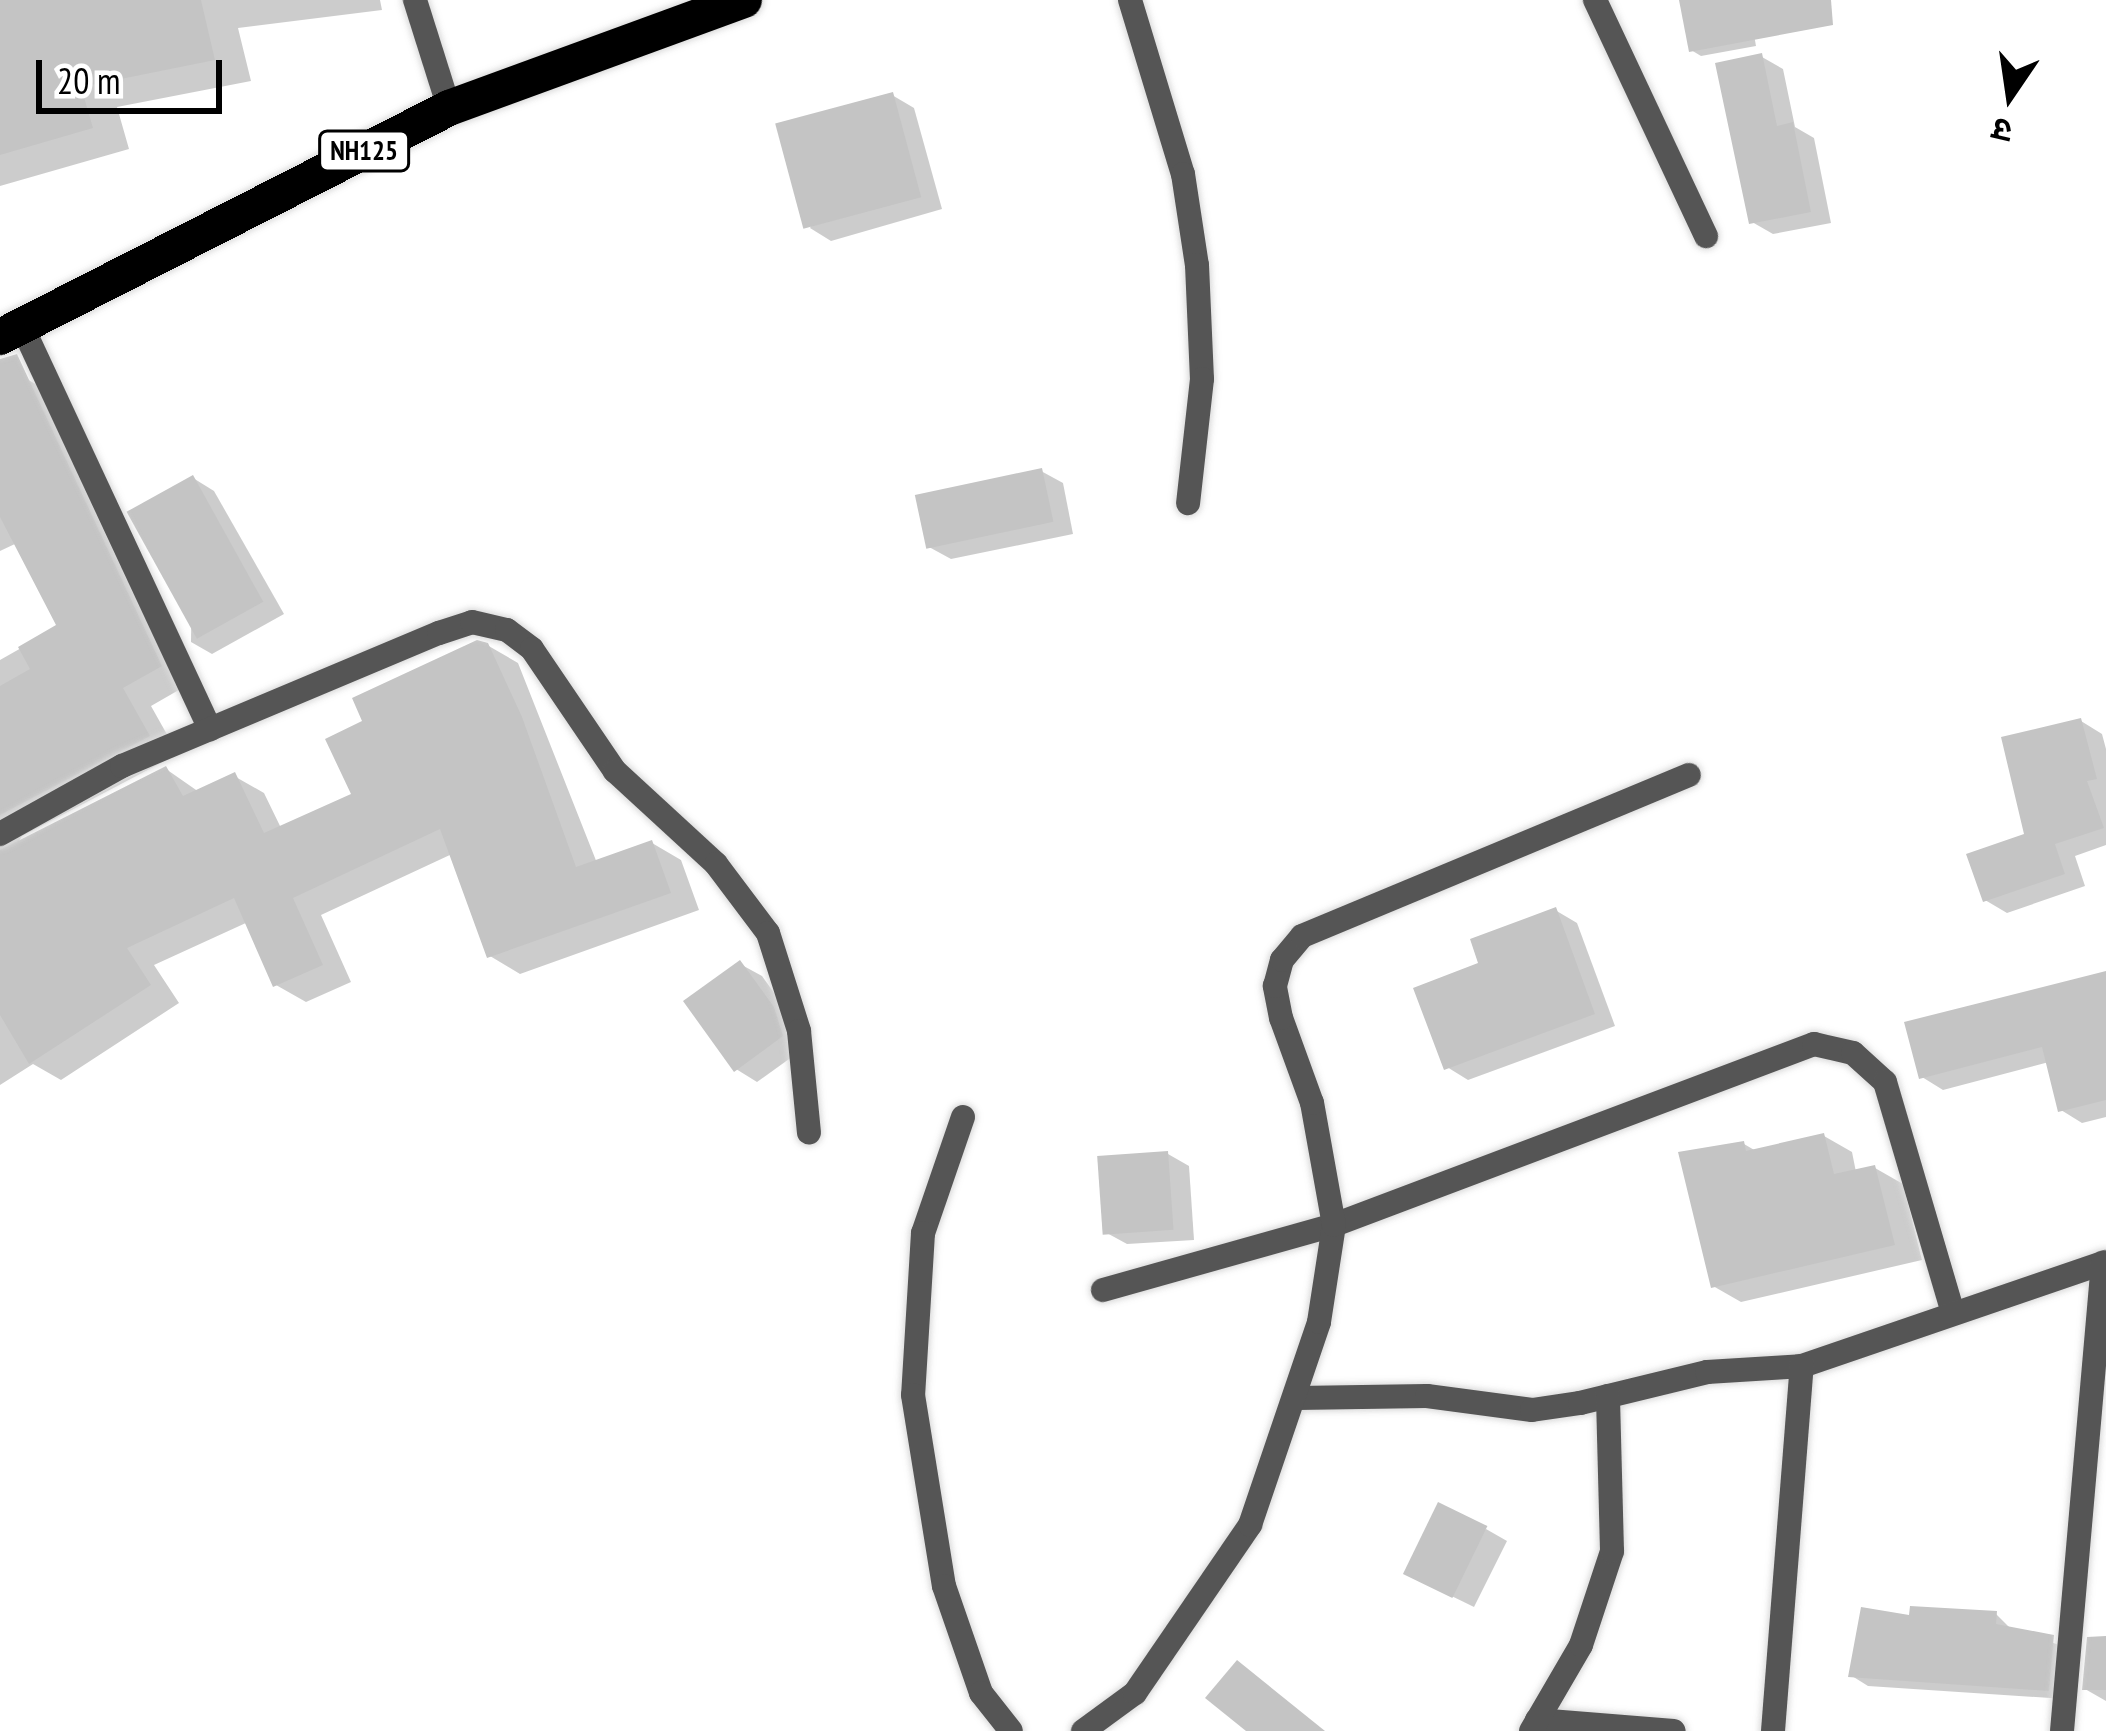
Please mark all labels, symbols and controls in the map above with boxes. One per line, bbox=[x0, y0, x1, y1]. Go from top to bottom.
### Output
scale bar bbox=[42, 36, 228, 110]
north arrow bbox=[1950, 36, 2070, 156]
text: 20 m bbox=[57, 57, 120, 104]
text: उ bbox=[1988, 108, 2016, 155]
road number: NH125 bbox=[316, 130, 412, 172]

